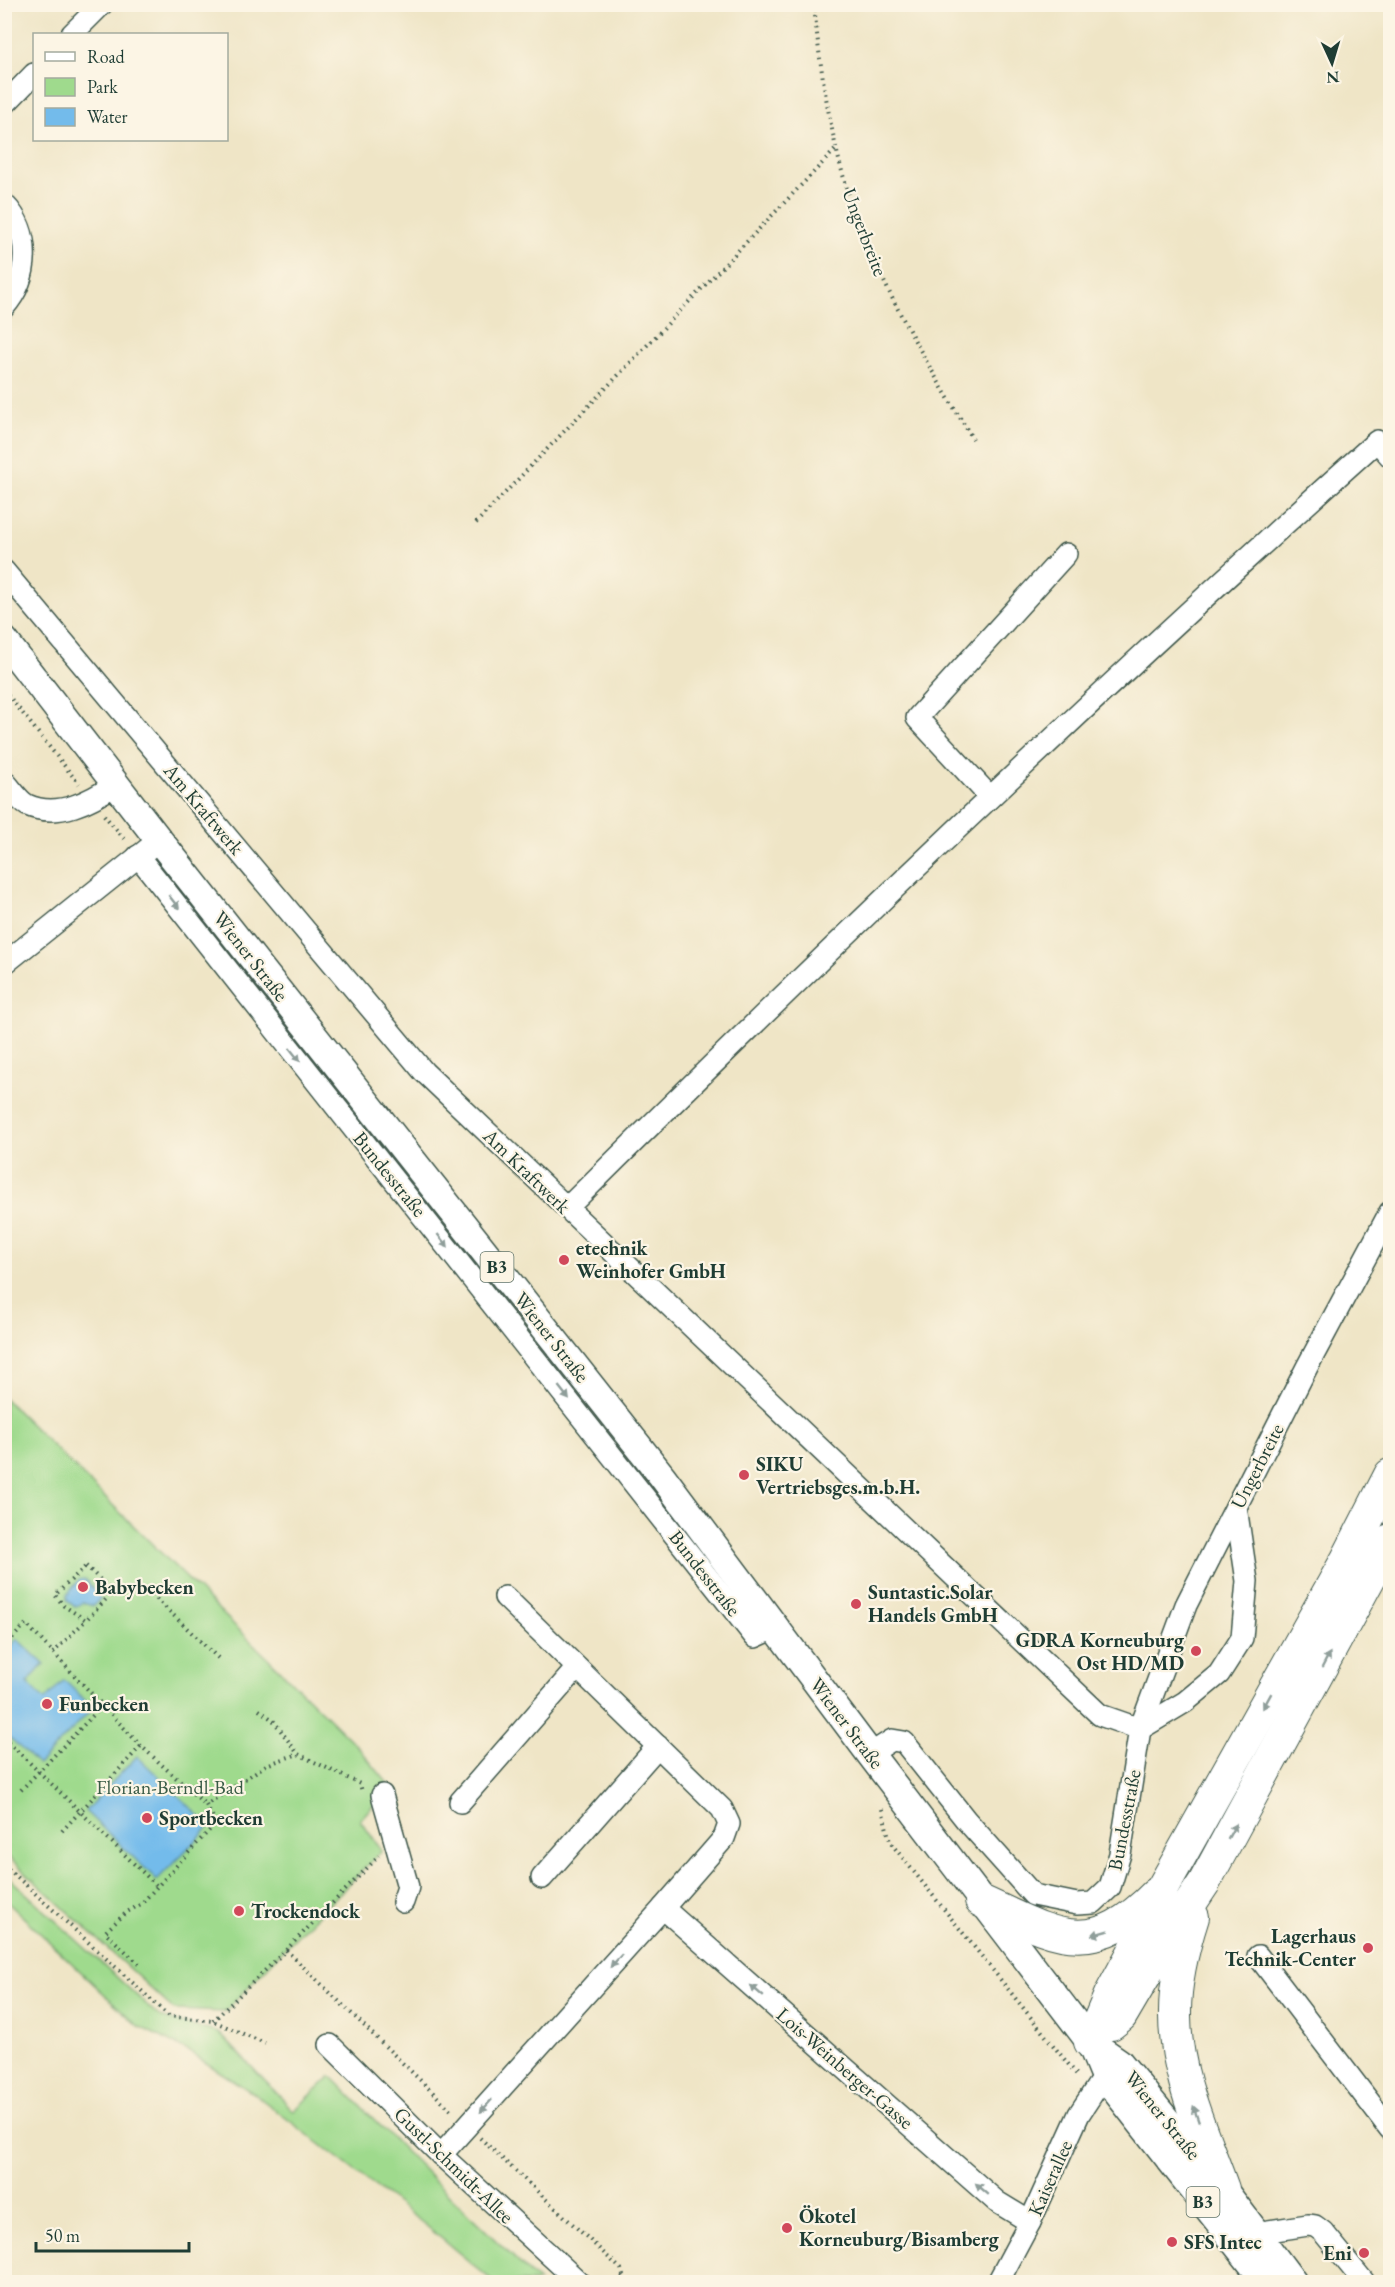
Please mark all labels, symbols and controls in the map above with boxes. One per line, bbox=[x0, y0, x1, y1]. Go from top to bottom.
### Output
legend bbox=[33, 33, 228, 141]
north arrow bbox=[1302, 33, 1362, 93]
text: Road bbox=[87, 45, 126, 68]
text: N bbox=[1326, 67, 1340, 88]
text: Park bbox=[87, 75, 118, 98]
text: Water bbox=[87, 105, 128, 128]
street label: Ungerbreite bbox=[836, 184, 894, 280]
street label: Am Kraftwerk bbox=[158, 757, 250, 860]
one-way arrow bbox=[168, 895, 180, 910]
street label: Wiener Straße bbox=[208, 906, 295, 1007]
one-way arrow bbox=[289, 1048, 301, 1063]
street label: Am Kraftwerk bbox=[477, 1122, 577, 1219]
street label: Bundesstraße bbox=[348, 1126, 432, 1222]
one-way arrow bbox=[436, 1233, 448, 1248]
place label: etechnik Weinhofer GmbH bbox=[576, 1235, 726, 1284]
road number: B3 bbox=[480, 1252, 514, 1282]
marker: etechnik Weinhofer GmbH bbox=[557, 1253, 571, 1267]
street label: Wiener Straße bbox=[509, 1287, 596, 1388]
one-way arrow bbox=[558, 1386, 570, 1401]
street label: Ungerbreite bbox=[1224, 1419, 1290, 1513]
place label: SIKU Vertriebsges.m.b.H. bbox=[756, 1451, 920, 1500]
marker: SIKU Vertriebsges.m.b.H. bbox=[737, 1468, 751, 1482]
street label: Bundesstraße bbox=[663, 1525, 747, 1622]
place label: Babybecken bbox=[95, 1574, 194, 1600]
place label: Suntastic.Solar Handels GmbH bbox=[868, 1579, 998, 1628]
marker: Babybecken bbox=[76, 1580, 90, 1594]
marker: Suntastic.Solar Handels GmbH bbox=[849, 1597, 863, 1611]
place label: GDRA Korneuburg Ost HD/MD bbox=[1016, 1627, 1185, 1676]
marker: GDRA Korneuburg Ost HD/MD bbox=[1189, 1644, 1203, 1658]
one-way arrow bbox=[1321, 1652, 1331, 1669]
street label: Wiener Straße bbox=[804, 1672, 890, 1774]
place label: Funbecken bbox=[59, 1691, 149, 1717]
one-way arrow bbox=[1262, 1693, 1272, 1710]
marker: Funbecken bbox=[40, 1697, 54, 1711]
street label: Bundesstraße bbox=[1101, 1767, 1147, 1873]
park label: Florian-Berndl-Bad bbox=[96, 1774, 245, 1800]
place label: Sportbecken bbox=[159, 1805, 263, 1831]
marker: Sportbecken bbox=[140, 1811, 154, 1825]
one-way arrow bbox=[1227, 1823, 1237, 1840]
place label: Trockendock bbox=[251, 1898, 361, 1924]
marker: Trockendock bbox=[232, 1904, 246, 1918]
place label: Lagerhaus Technik-Center bbox=[1224, 1923, 1357, 1972]
one-way arrow bbox=[1091, 1929, 1109, 1938]
marker: Lagerhaus Technik-Center bbox=[1361, 1941, 1375, 1955]
one-way arrow bbox=[610, 1953, 623, 1968]
one-way arrow bbox=[750, 1985, 765, 1998]
street label: Lois-Weinberger-Gasse bbox=[771, 2001, 919, 2135]
street label: Wiener Straße bbox=[1119, 2065, 1207, 2165]
one-way arrow bbox=[480, 2098, 493, 2113]
street label: Gustl-Schmidt-Allee bbox=[388, 2101, 520, 2229]
one-way arrow bbox=[1191, 2105, 1201, 2123]
street label: Kaiserallee bbox=[1022, 2136, 1078, 2220]
one-way arrow bbox=[975, 2183, 990, 2196]
road number: B3 bbox=[1186, 2187, 1220, 2217]
place label: Ökotel Korneuburg/Bisamberg bbox=[799, 2203, 1000, 2252]
scale bar bbox=[36, 2215, 189, 2253]
marker: Ökotel Korneuburg/Bisamberg bbox=[780, 2221, 794, 2235]
text: 50 m bbox=[45, 2224, 80, 2247]
place label: SFS Intec bbox=[1184, 2229, 1262, 2255]
marker: SFS Intec bbox=[1165, 2235, 1179, 2249]
place label: Eni bbox=[1323, 2240, 1352, 2266]
marker: Eni bbox=[1357, 2246, 1371, 2260]

